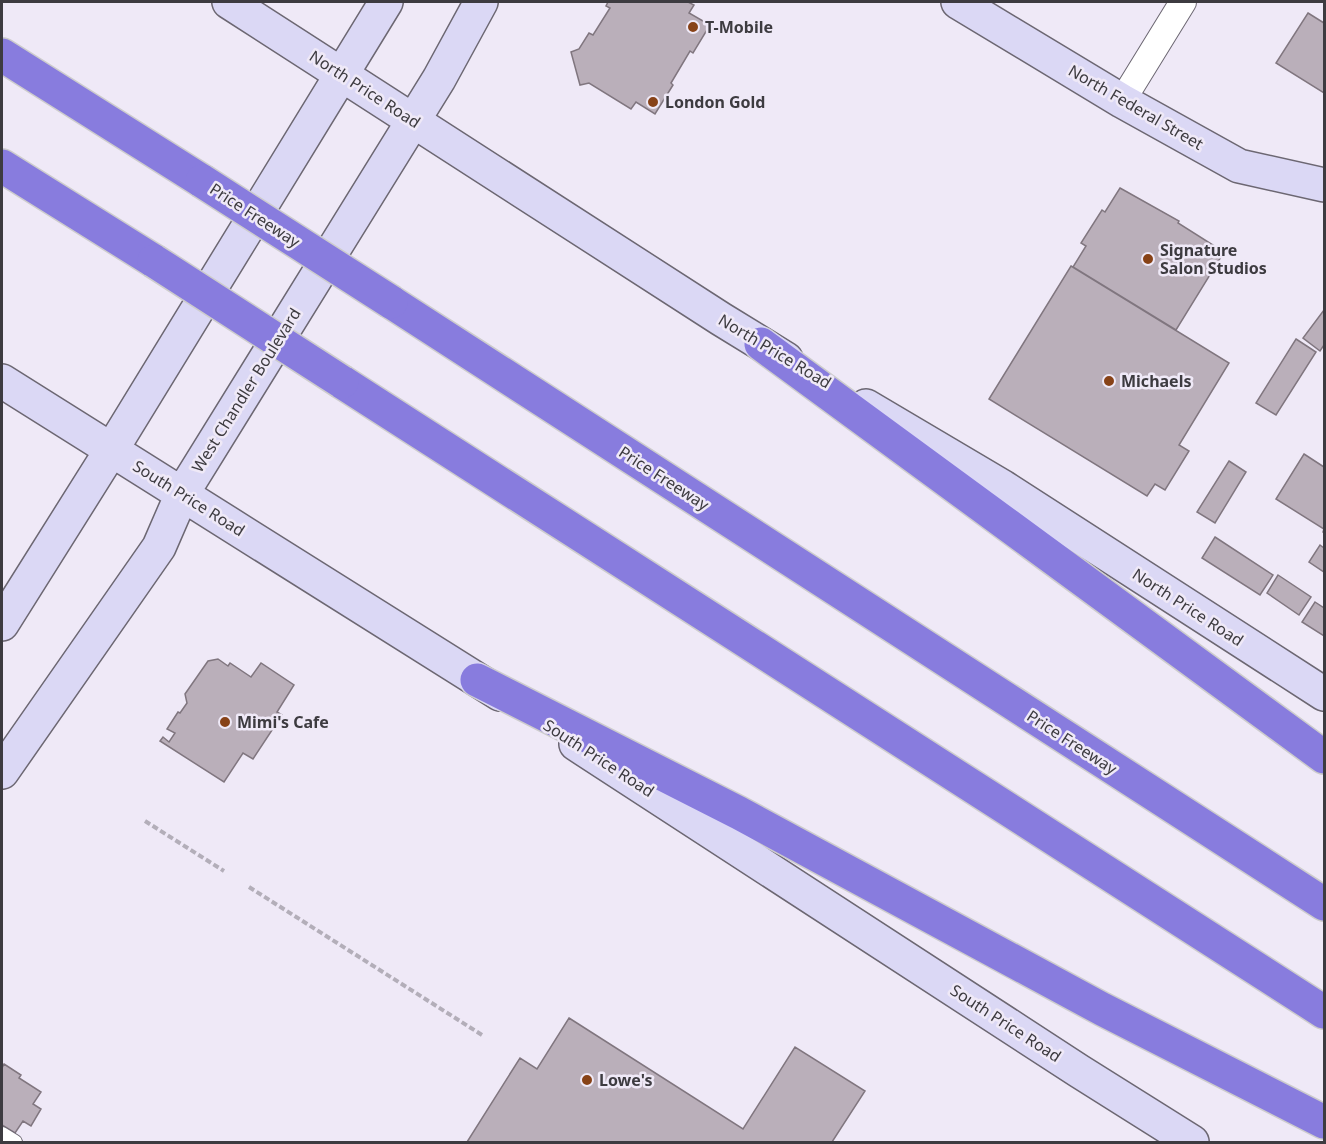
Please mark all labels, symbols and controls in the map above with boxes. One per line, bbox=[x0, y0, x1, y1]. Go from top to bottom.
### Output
place label: T-Mobile bbox=[705, 16, 773, 38]
marker: T-Mobile bbox=[686, 20, 700, 34]
street label: North Price Road bbox=[305, 45, 425, 133]
street label: North Federal Street bbox=[1064, 59, 1208, 155]
place label: London Gold bbox=[665, 91, 765, 113]
marker: London Gold bbox=[646, 95, 660, 109]
street label: Price Freeway bbox=[206, 178, 305, 253]
place label: Signature Salon Studios bbox=[1160, 239, 1267, 279]
marker: Signature Salon Studios bbox=[1141, 252, 1155, 266]
street label: West Chandler Boulevard bbox=[186, 304, 306, 476]
street label: North Price Road bbox=[714, 309, 836, 393]
place label: Michaels bbox=[1121, 370, 1191, 392]
marker: Michaels bbox=[1102, 374, 1116, 388]
street label: Price Freeway bbox=[615, 441, 714, 516]
street label: South Price Road bbox=[129, 455, 249, 541]
street label: North Price Road bbox=[1128, 563, 1248, 651]
street label: Price Freeway bbox=[1023, 705, 1122, 780]
place label: Mimi's Cafe bbox=[237, 711, 329, 733]
street label: South Price Road bbox=[539, 714, 659, 802]
marker: Mimi's Cafe bbox=[218, 715, 232, 729]
street label: South Price Road bbox=[946, 979, 1066, 1067]
place label: Lowe's bbox=[599, 1069, 653, 1091]
marker: Lowe's bbox=[580, 1073, 594, 1087]

